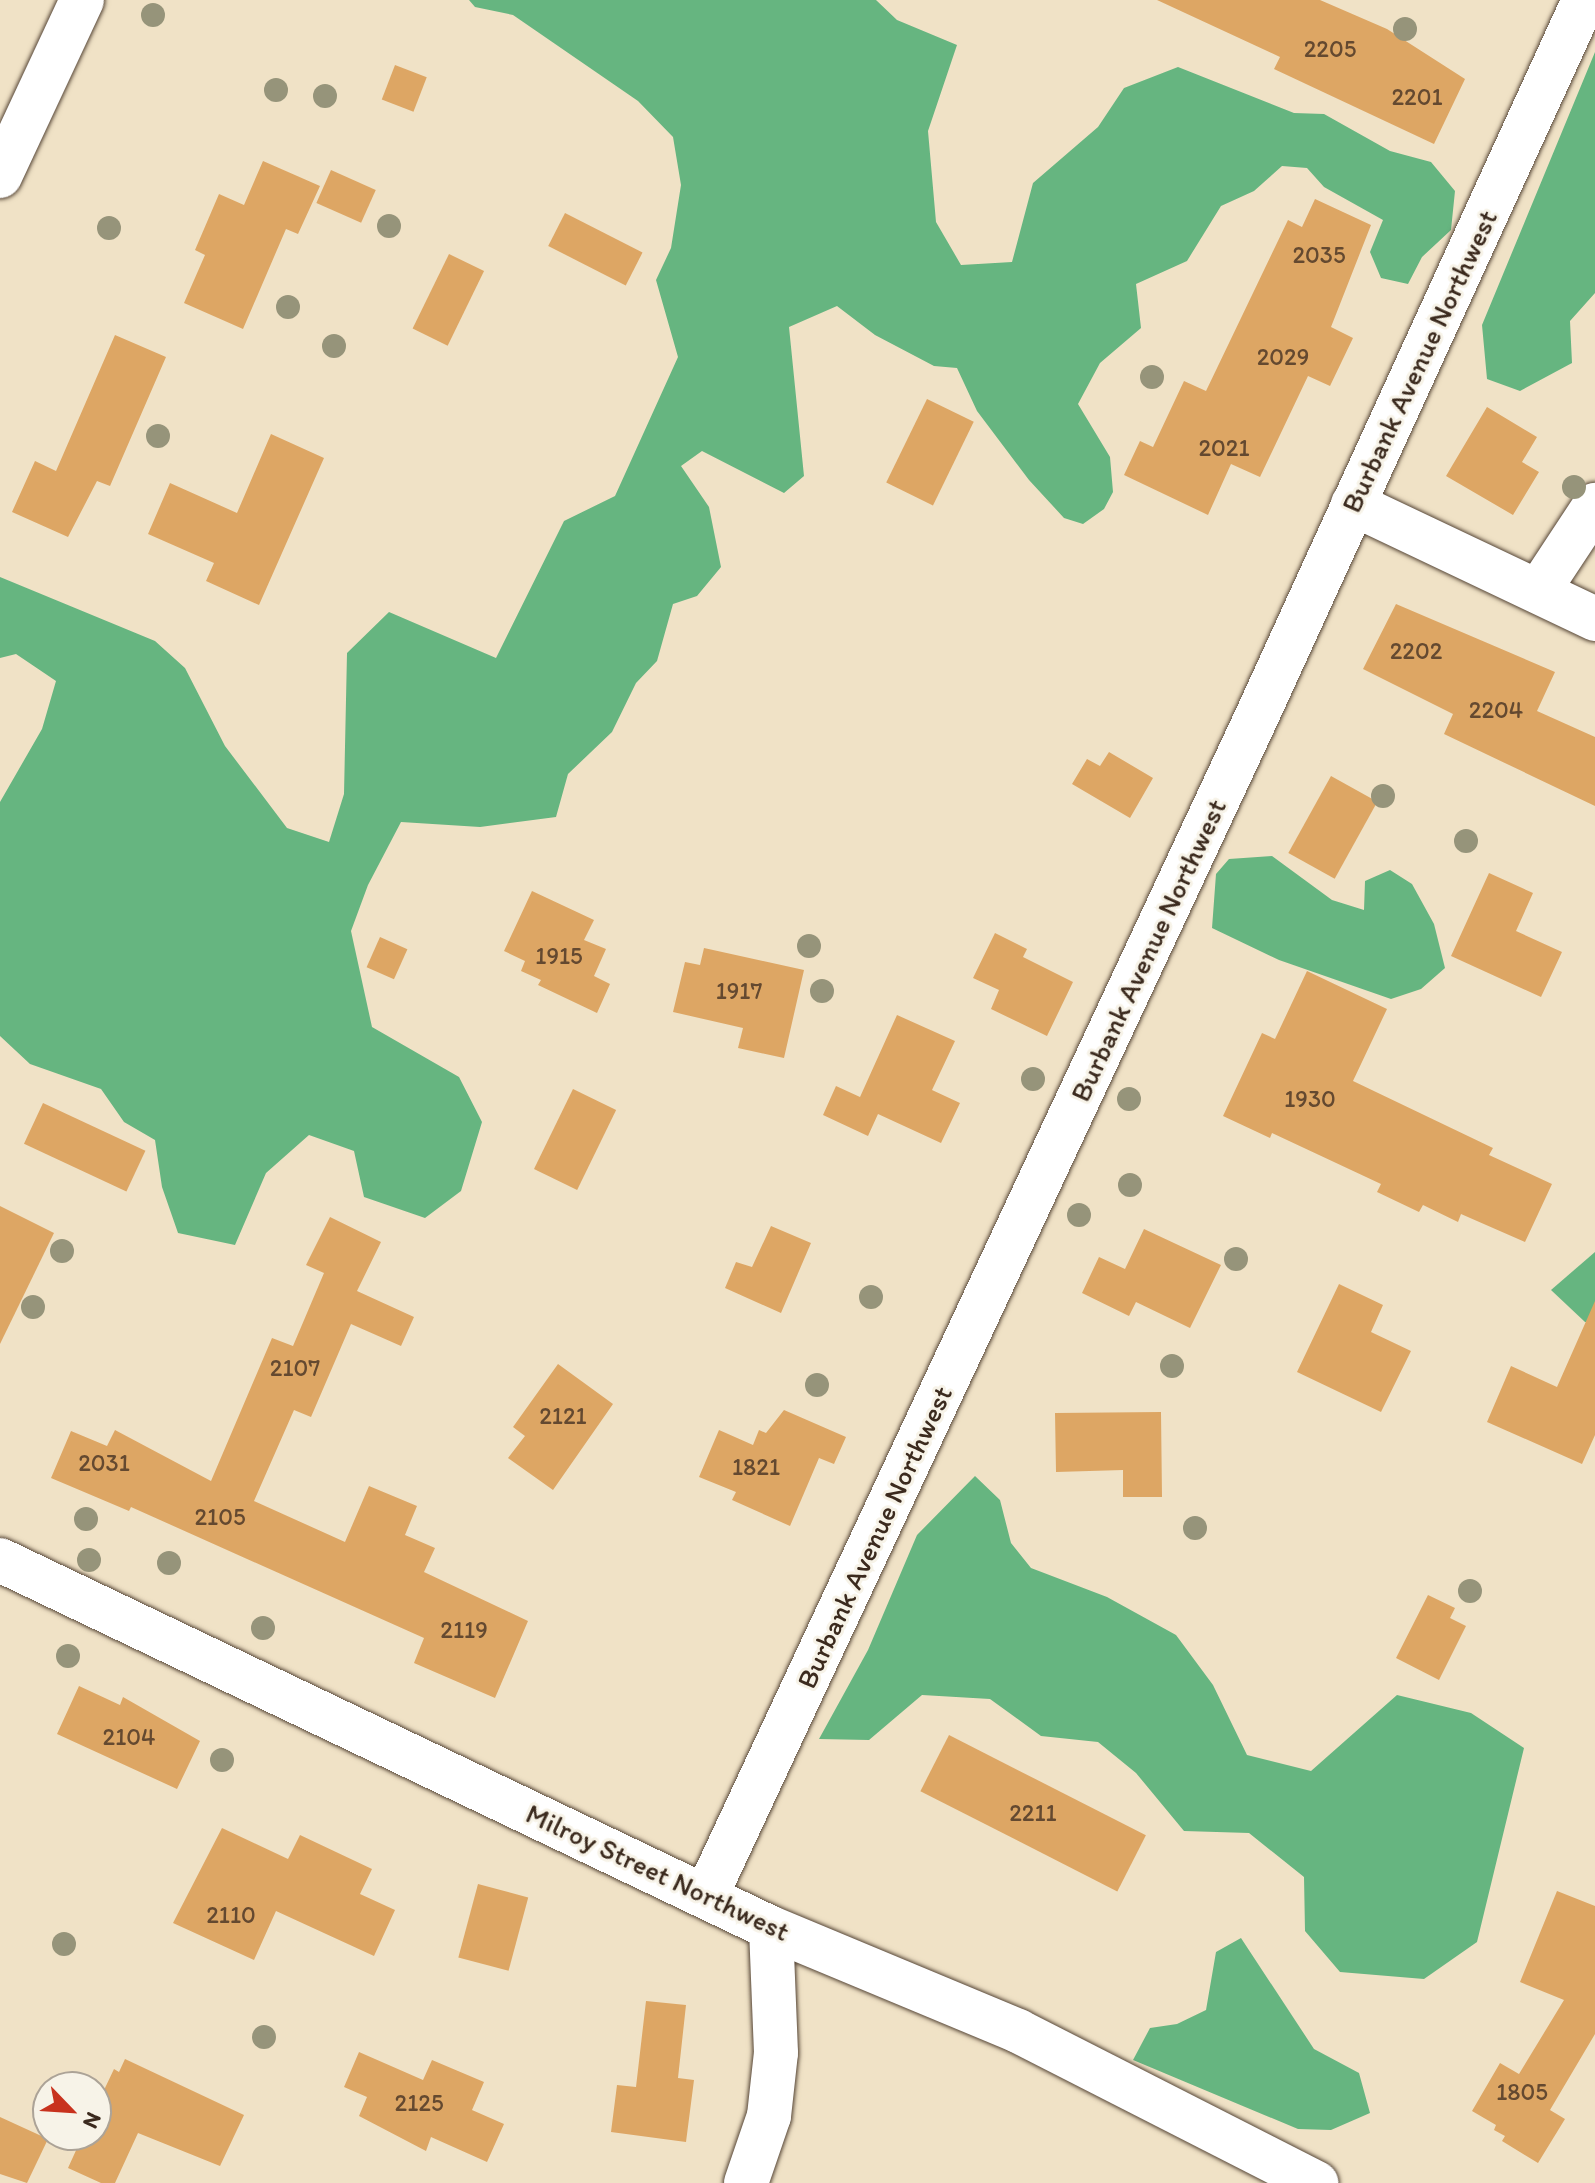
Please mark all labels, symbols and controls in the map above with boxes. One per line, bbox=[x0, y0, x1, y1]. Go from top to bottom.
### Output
house number: 2205 bbox=[1304, 35, 1356, 63]
house number: 2201 bbox=[1391, 83, 1443, 111]
street label: Burbank Avenue Northwest bbox=[1334, 205, 1504, 517]
house number: 2035 bbox=[1292, 241, 1346, 269]
house number: 2029 bbox=[1257, 343, 1309, 371]
house number: 2021 bbox=[1198, 434, 1250, 462]
house number: 2202 bbox=[1390, 637, 1442, 665]
house number: 2204 bbox=[1469, 696, 1523, 724]
street label: Burbank Avenue Northwest bbox=[1063, 794, 1233, 1106]
house number: 1915 bbox=[535, 942, 583, 970]
house number: 1917 bbox=[716, 977, 762, 1005]
house number: 1930 bbox=[1284, 1085, 1336, 1113]
house number: 2107 bbox=[270, 1354, 320, 1382]
street label: Burbank Avenue Northwest bbox=[789, 1381, 959, 1693]
house number: 2121 bbox=[539, 1402, 587, 1430]
house number: 2031 bbox=[78, 1449, 130, 1477]
house number: 1821 bbox=[732, 1453, 780, 1481]
house number: 2105 bbox=[194, 1503, 246, 1531]
house number: 2119 bbox=[440, 1616, 488, 1644]
house number: 2104 bbox=[103, 1723, 155, 1751]
street label: Milroy Street Northwest bbox=[521, 1796, 795, 1948]
house number: 2211 bbox=[1009, 1799, 1057, 1827]
house number: 2110 bbox=[206, 1901, 256, 1929]
north arrow bbox=[32, 2071, 112, 2151]
house number: 1805 bbox=[1496, 2078, 1548, 2106]
house number: 2125 bbox=[395, 2089, 443, 2117]
text: N bbox=[77, 2108, 108, 2133]

